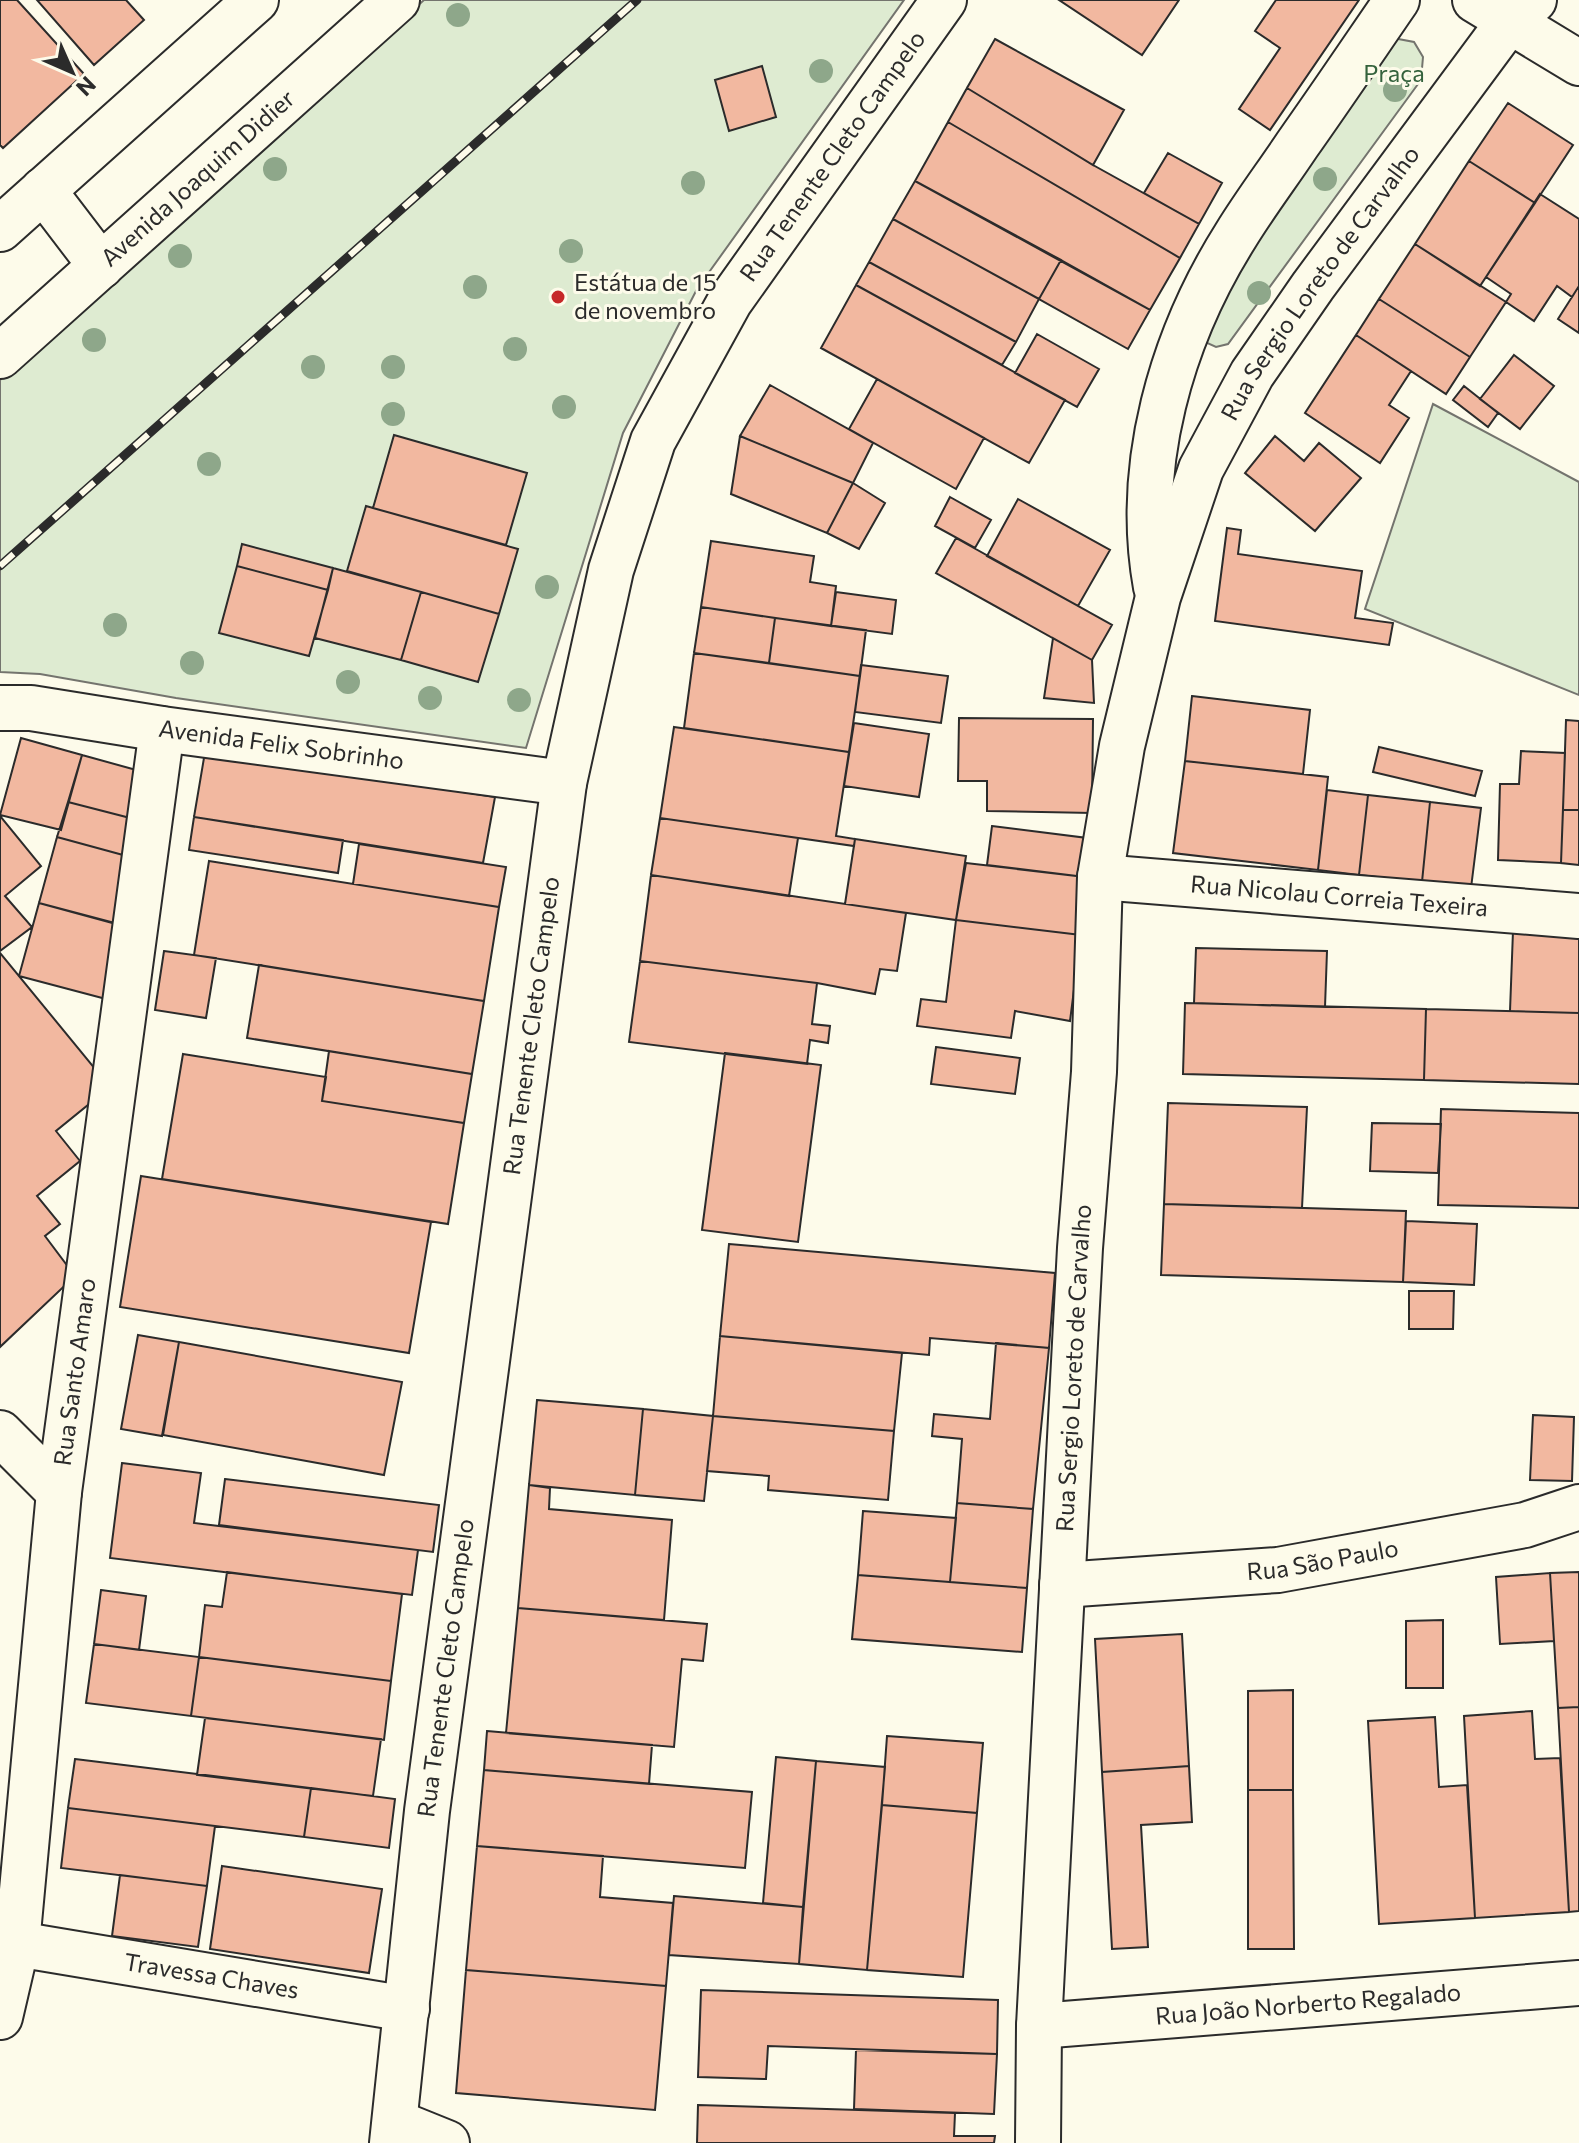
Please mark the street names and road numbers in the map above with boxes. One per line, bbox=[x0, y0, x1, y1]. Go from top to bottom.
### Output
street label: Rua Tenente Cleto Campelo bbox=[733, 24, 931, 286]
street label: Avenida Joaquim Didier bbox=[94, 83, 300, 272]
street label: Rua Sergio Loreto de Carvalho bbox=[1214, 140, 1425, 425]
street label: Avenida Felix Sobrinho bbox=[157, 713, 406, 774]
street label: Rua Nicolau Correia Texeira bbox=[1189, 868, 1489, 922]
street label: Rua Tenente Cleto Campelo bbox=[496, 875, 564, 1177]
street label: Rua Sergio Loreto de Carvalho bbox=[1049, 1203, 1096, 1532]
street label: Rua Santo Amaro bbox=[47, 1276, 101, 1467]
street label: Rua Tenente Cleto Campelo bbox=[410, 1517, 479, 1819]
street label: Rua São Paulo bbox=[1246, 1532, 1401, 1585]
street label: Travessa Chaves bbox=[122, 1946, 301, 2004]
street label: Rua João Norberto Regalado bbox=[1154, 1976, 1462, 2030]

